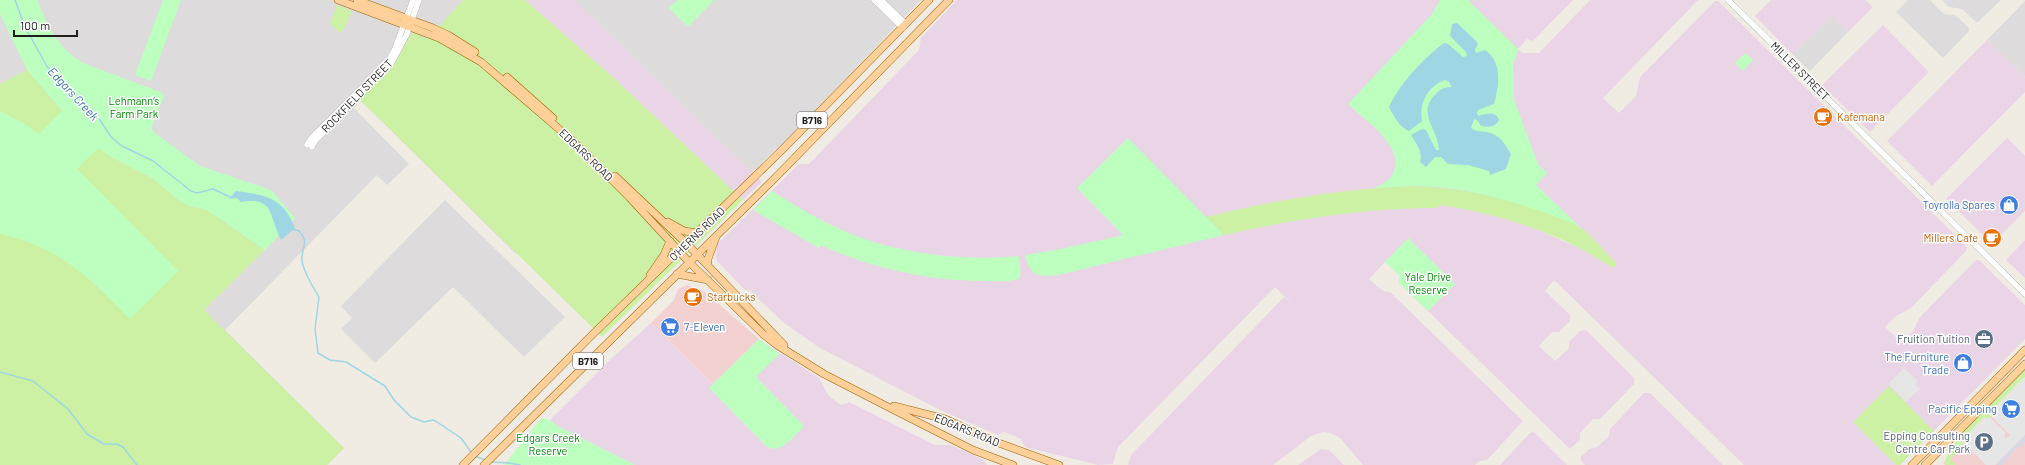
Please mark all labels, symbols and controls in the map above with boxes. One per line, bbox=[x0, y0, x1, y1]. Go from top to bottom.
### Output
scale bar bbox=[14, 12, 77, 38]
text: 100 m bbox=[20, 18, 50, 32]
street label: MILLER STREET bbox=[1768, 39, 1832, 103]
street label: ROCKFIELD STREET bbox=[318, 56, 395, 135]
water label: Edgars Creek bbox=[46, 64, 102, 123]
park label: Lehmann’s Farm Park bbox=[109, 94, 159, 120]
cafe icon: Kafemana bbox=[1812, 106, 1834, 128]
place label: Kafemana bbox=[1837, 110, 1885, 123]
road number: B716 bbox=[797, 112, 827, 128]
street label: EDGARS ROAD bbox=[557, 126, 616, 184]
shop icon: Toyrolla Spares bbox=[1998, 194, 2020, 216]
place label: Toyrolla Spares bbox=[1923, 198, 1995, 211]
street label: O'HERNS ROAD bbox=[666, 204, 727, 263]
cafe icon: Millers Cafe bbox=[1981, 227, 2003, 249]
place label: Millers Cafe bbox=[1924, 231, 1978, 244]
park label: Yale Drive Reserve bbox=[1405, 270, 1451, 296]
cafe icon: Starbucks bbox=[682, 286, 704, 308]
place label: Starbucks bbox=[707, 290, 755, 303]
supermarket icon: 7-Eleven bbox=[659, 316, 681, 338]
place label: 7-Eleven bbox=[684, 320, 725, 333]
office icon: Fruition Tuition bbox=[1973, 328, 1995, 350]
place label: Fruition Tuition bbox=[1897, 332, 1970, 345]
place label: The Furniture Trade bbox=[1884, 350, 1949, 376]
shop icon: The Furniture Trade bbox=[1952, 352, 1974, 374]
road number: B716 bbox=[573, 353, 603, 369]
supermarket icon: Pacific Epping bbox=[2000, 398, 2022, 420]
place label: Pacific Epping bbox=[1928, 402, 1997, 415]
street label: EDGARS ROAD bbox=[933, 411, 1002, 449]
place label: Epping Consulting Centre Car Park bbox=[1883, 429, 1970, 455]
park label: Edgars Creek Reserve bbox=[516, 431, 580, 457]
parking icon: Epping Consulting Centre Car Park bbox=[1973, 431, 1995, 453]

